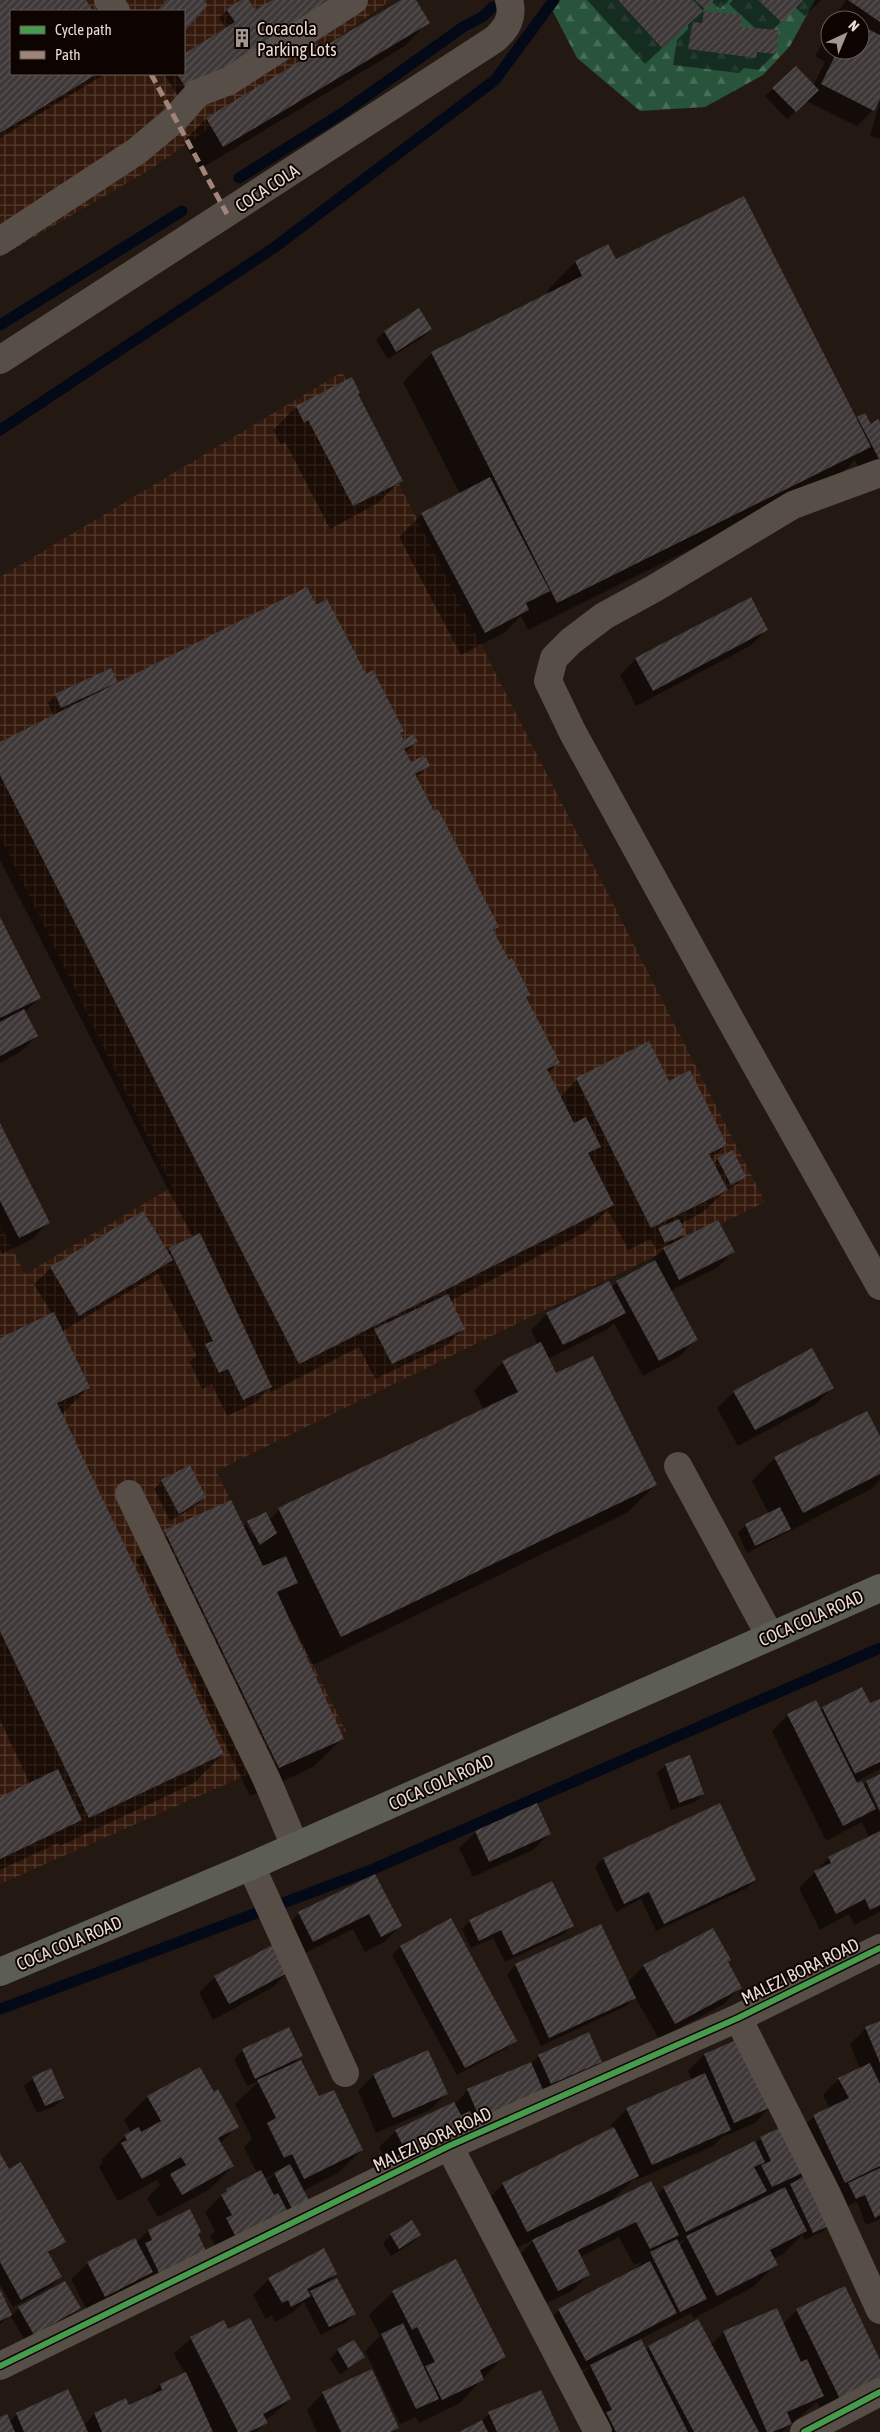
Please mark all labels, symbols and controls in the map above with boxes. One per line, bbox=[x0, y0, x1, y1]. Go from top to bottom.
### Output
legend bbox=[10, 10, 185, 75]
north arrow bbox=[820, 10, 870, 60]
text: N bbox=[846, 17, 863, 34]
place label: Cocacola Parking Lots bbox=[257, 18, 337, 60]
text: Cycle path bbox=[55, 21, 112, 38]
building icon: Cocacola Parking Lots bbox=[231, 27, 253, 49]
text: Path bbox=[55, 46, 81, 63]
street label: COCA COLA bbox=[231, 160, 303, 216]
street label: COCA COLA ROAD bbox=[755, 1586, 867, 1650]
street label: COCA COLA ROAD bbox=[385, 1750, 497, 1814]
street label: COCA COLA ROAD bbox=[13, 1911, 125, 1975]
street label: MALEZI BORA ROAD bbox=[738, 1933, 862, 2009]
street label: MALEZI BORA ROAD bbox=[369, 2102, 495, 2176]

